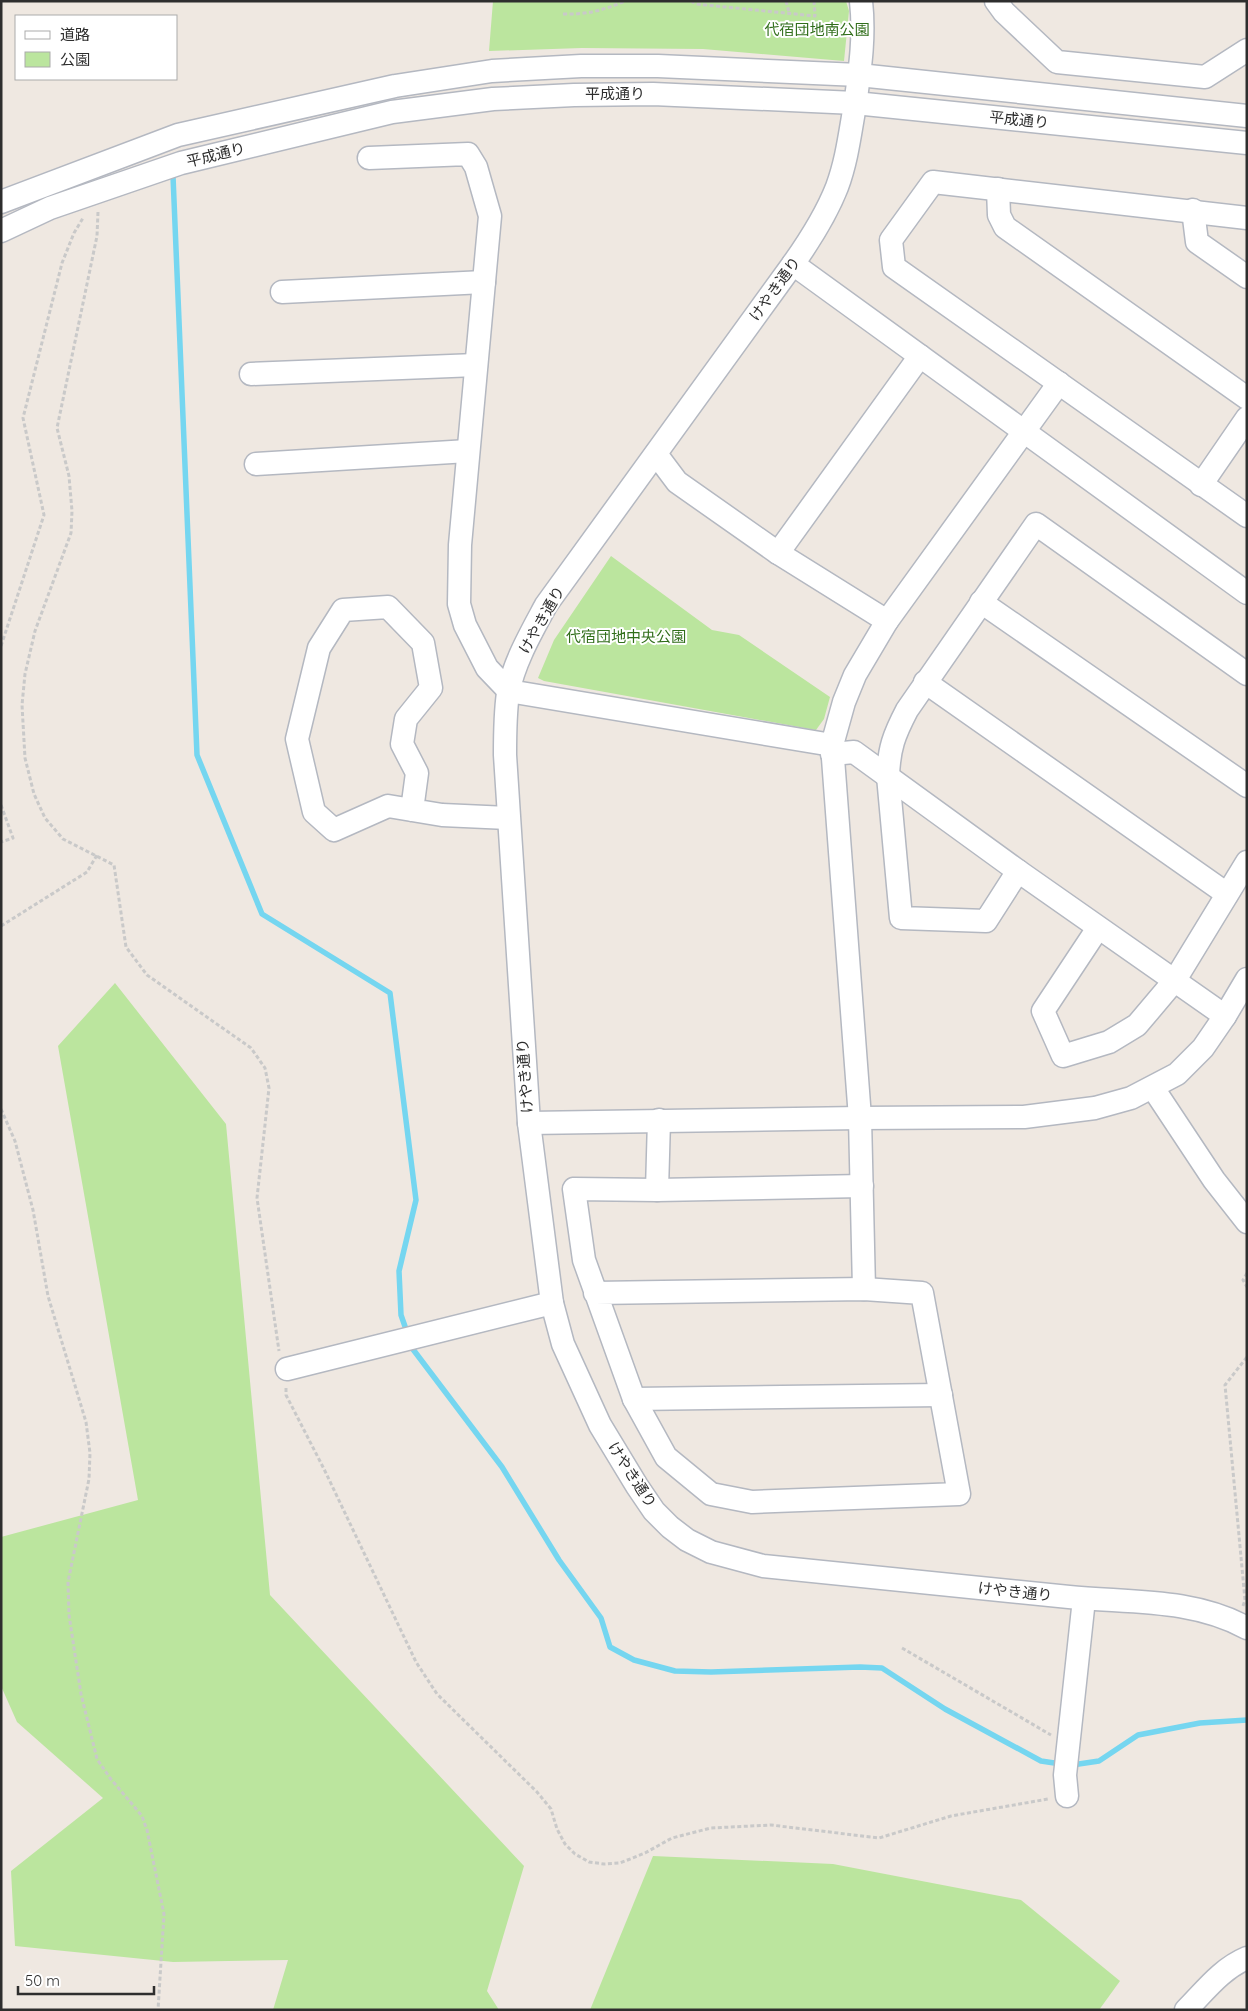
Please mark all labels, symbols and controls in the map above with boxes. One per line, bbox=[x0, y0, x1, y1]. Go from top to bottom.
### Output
legend bbox=[15, 15, 178, 80]
park label: 代宿団地南公園 bbox=[764, 20, 870, 39]
text: 道路 bbox=[60, 25, 90, 44]
text: 公園 bbox=[60, 50, 90, 69]
street label: 平成通り bbox=[585, 84, 645, 103]
street label: 平成通り bbox=[988, 107, 1050, 132]
street label: 平成通り bbox=[184, 138, 247, 171]
street label: けやき通り bbox=[745, 253, 804, 325]
street label: けやき通り bbox=[515, 583, 569, 657]
park label: 代宿団地中央公園 bbox=[566, 627, 686, 646]
street label: けやき通り bbox=[512, 1038, 537, 1114]
street label: けやき通り bbox=[604, 1438, 661, 1511]
street label: けやき通り bbox=[977, 1578, 1053, 1605]
scale bar bbox=[18, 1964, 154, 1996]
text: 50 m bbox=[25, 1971, 60, 1990]

